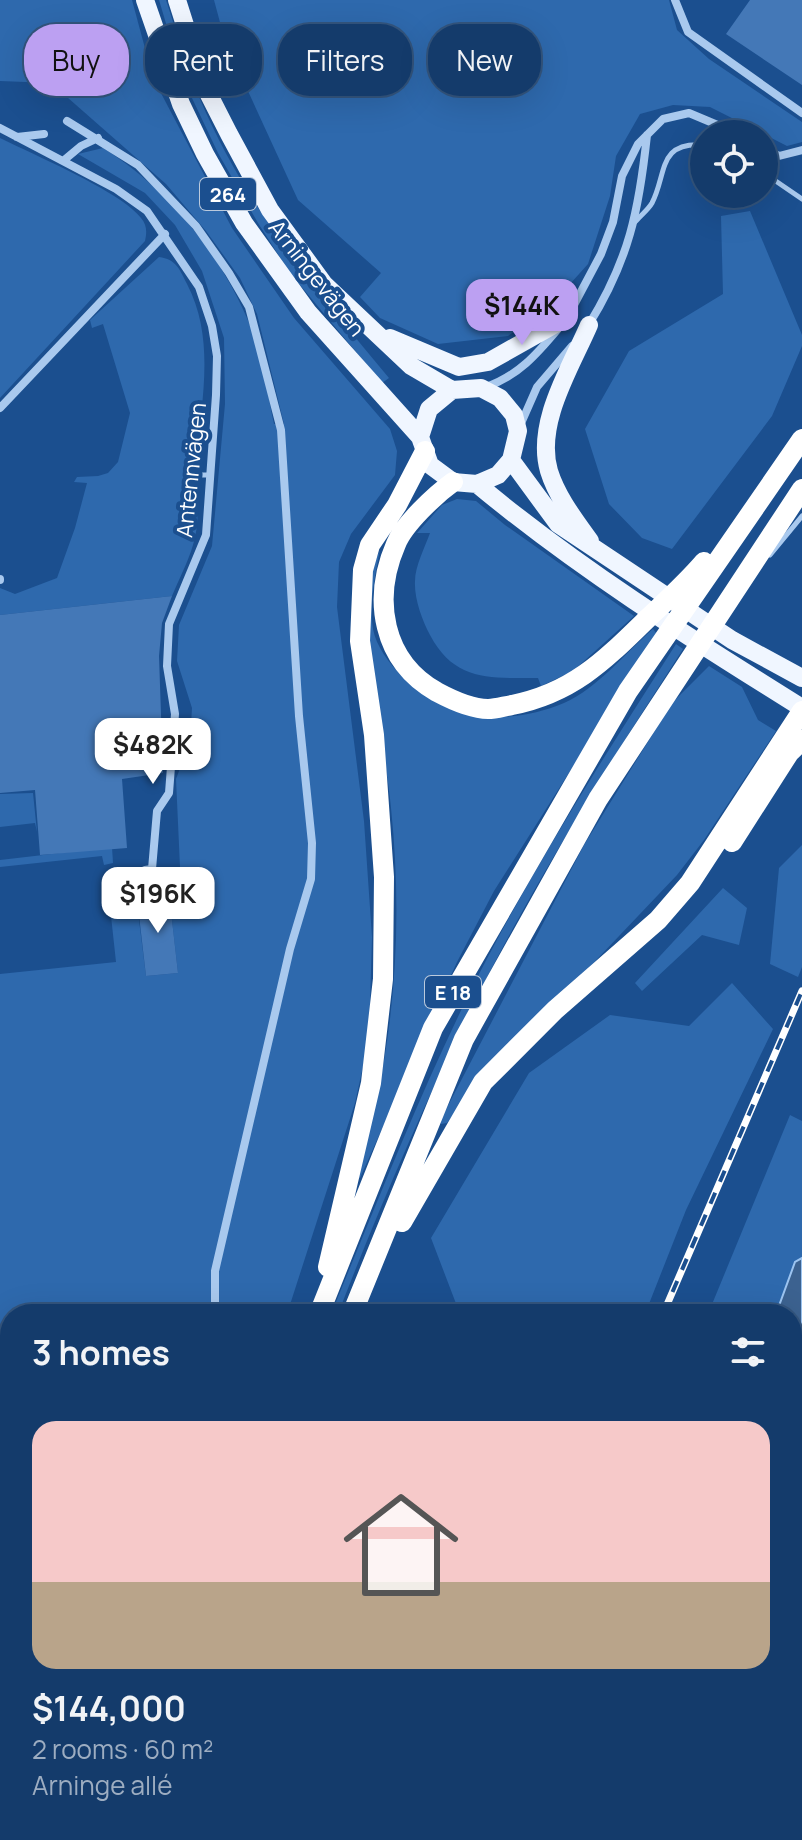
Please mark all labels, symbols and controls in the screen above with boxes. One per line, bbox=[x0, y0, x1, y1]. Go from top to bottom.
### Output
chip: Buy bbox=[24, 24, 129, 96]
chip: Rent bbox=[145, 24, 262, 96]
chip: Filters bbox=[278, 24, 412, 96]
chip: New bbox=[428, 24, 541, 96]
map controls bbox=[690, 120, 778, 208]
button: locate bbox=[690, 120, 778, 208]
road number: 264 bbox=[200, 178, 256, 210]
street label: Arningevägen bbox=[262, 214, 372, 342]
pin: $144K bbox=[466, 279, 578, 347]
text: $144K bbox=[484, 287, 560, 323]
street label: Antennvägen bbox=[169, 401, 213, 539]
pin: $482K bbox=[97, 718, 209, 786]
text: $482K bbox=[113, 726, 193, 762]
pin: $196K bbox=[102, 867, 214, 935]
text: $196K bbox=[120, 875, 196, 911]
road number: E 18 bbox=[425, 976, 481, 1008]
text: 3 homes bbox=[32, 1329, 170, 1375]
icon: filters bbox=[726, 1330, 770, 1374]
icon: home bbox=[329, 1473, 473, 1617]
text: $144,000 bbox=[32, 1685, 186, 1731]
text: 2 rooms · 60 m² bbox=[32, 1731, 214, 1767]
text: Arninge allé bbox=[32, 1767, 172, 1803]

